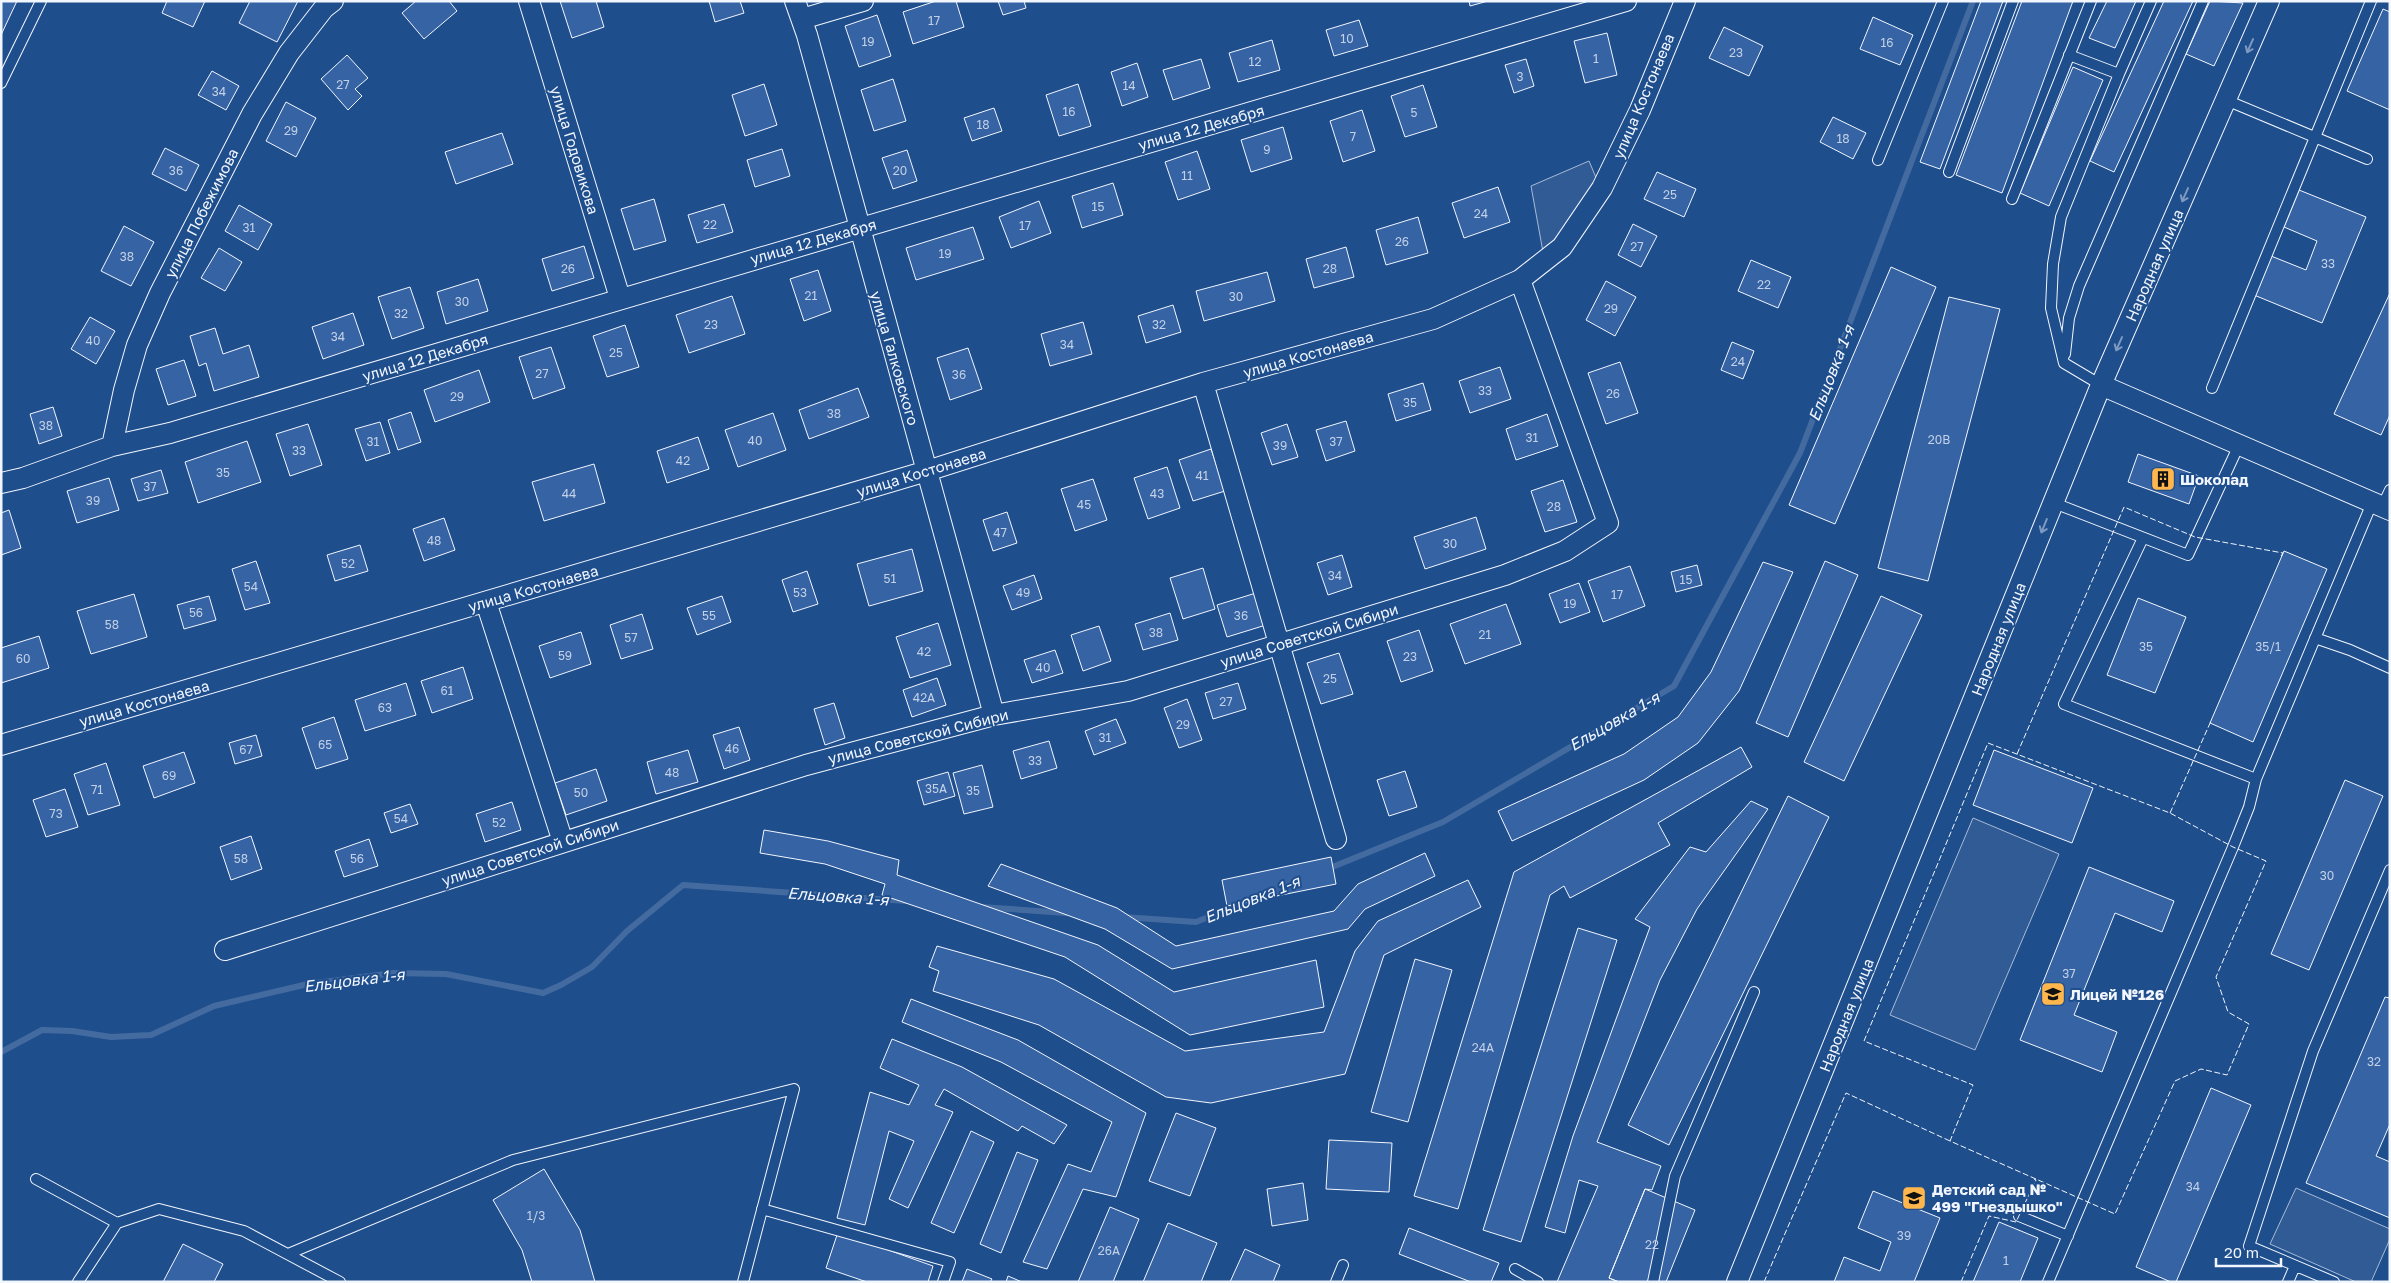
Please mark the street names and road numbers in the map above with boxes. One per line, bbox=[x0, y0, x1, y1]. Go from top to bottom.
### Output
street label: улица Костонаева bbox=[1608, 31, 1678, 161]
street label: улица Годовикова bbox=[547, 84, 603, 216]
street label: улица 12 Декабря bbox=[1136, 100, 1266, 154]
street label: улица Побежимова bbox=[160, 145, 242, 281]
street label: Народная улица bbox=[2121, 206, 2187, 324]
street label: улица 12 Декабря bbox=[748, 214, 878, 268]
street label: улица Галковского bbox=[867, 289, 923, 427]
street label: улица Костонаева bbox=[1241, 327, 1375, 381]
street label: улица 12 Декабря bbox=[360, 329, 490, 385]
street label: улица Костонаева bbox=[854, 444, 988, 500]
street label: улица Костонаева bbox=[466, 561, 600, 615]
street label: Народная улица bbox=[1967, 580, 2029, 698]
street label: улица Советской Сибири bbox=[1218, 599, 1400, 671]
street label: улица Костонаева bbox=[77, 676, 211, 730]
street label: улица Советской Сибири bbox=[826, 705, 1010, 767]
street label: улица Советской Сибири bbox=[439, 815, 621, 889]
street label: Народная улица bbox=[1815, 956, 1877, 1074]

